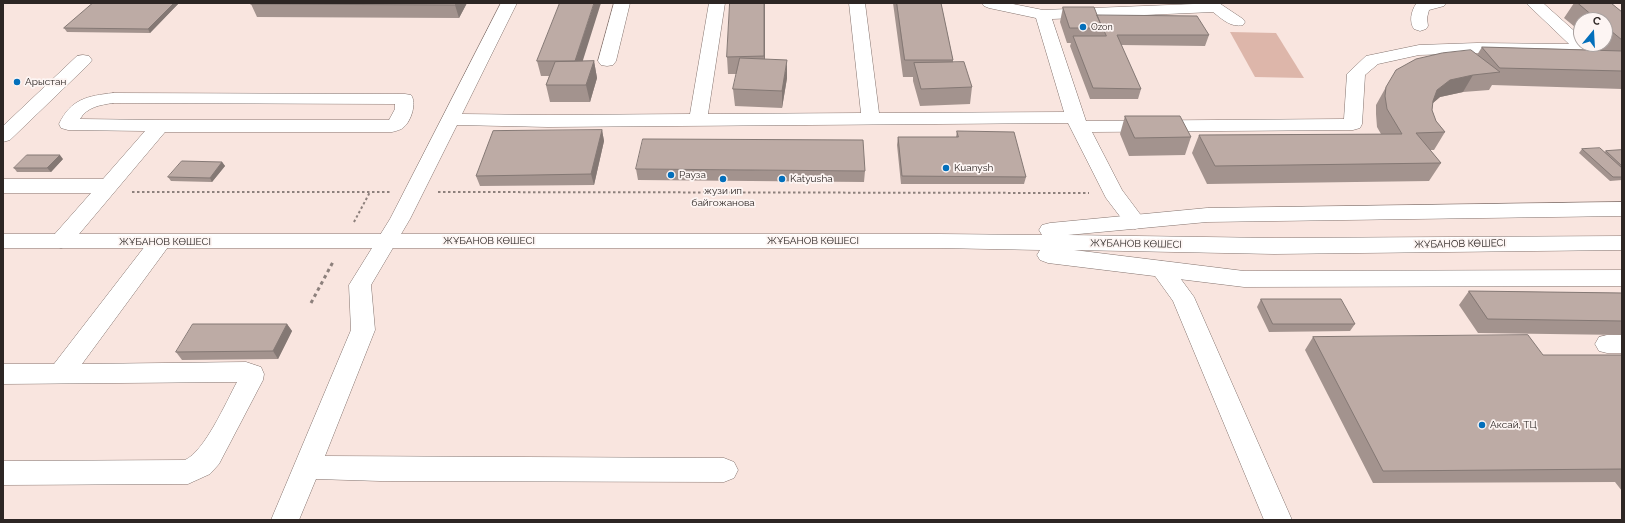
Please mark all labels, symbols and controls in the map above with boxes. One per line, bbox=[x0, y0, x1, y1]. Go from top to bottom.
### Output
north arrow bbox=[1573, 12, 1613, 52]
text: С bbox=[1591, 14, 1602, 28]
marker: Ozon bbox=[1078, 22, 1088, 32]
place label: Ozon bbox=[1091, 22, 1113, 32]
place label: Арыстан bbox=[25, 76, 66, 88]
marker: Арыстан bbox=[12, 77, 22, 87]
place label: Kuanysh bbox=[954, 162, 993, 174]
marker: Kuanysh bbox=[941, 163, 951, 173]
place label: Рауза bbox=[679, 169, 706, 181]
marker: Рауза bbox=[666, 170, 676, 180]
place label: Katyusha bbox=[790, 173, 833, 185]
marker: жузи ип байгожанова bbox=[718, 174, 728, 184]
marker: Katyusha bbox=[777, 174, 787, 184]
place label: жузи ип байгожанова bbox=[691, 185, 755, 208]
street label: ЖҰБАНОВ КӨШЕСІ bbox=[443, 235, 535, 247]
street label: ЖҰБАНОВ КӨШЕСІ bbox=[767, 235, 859, 247]
street label: ЖҰБАНОВ КӨШЕСІ bbox=[119, 236, 211, 248]
street label: ЖҰБАНОВ КӨШЕСІ bbox=[1090, 237, 1182, 251]
street label: ЖҰБАНОВ КӨШЕСІ bbox=[1414, 237, 1506, 251]
place label: Аксай, ТЦ bbox=[1490, 419, 1537, 431]
marker: Аксай, ТЦ bbox=[1477, 420, 1487, 430]

